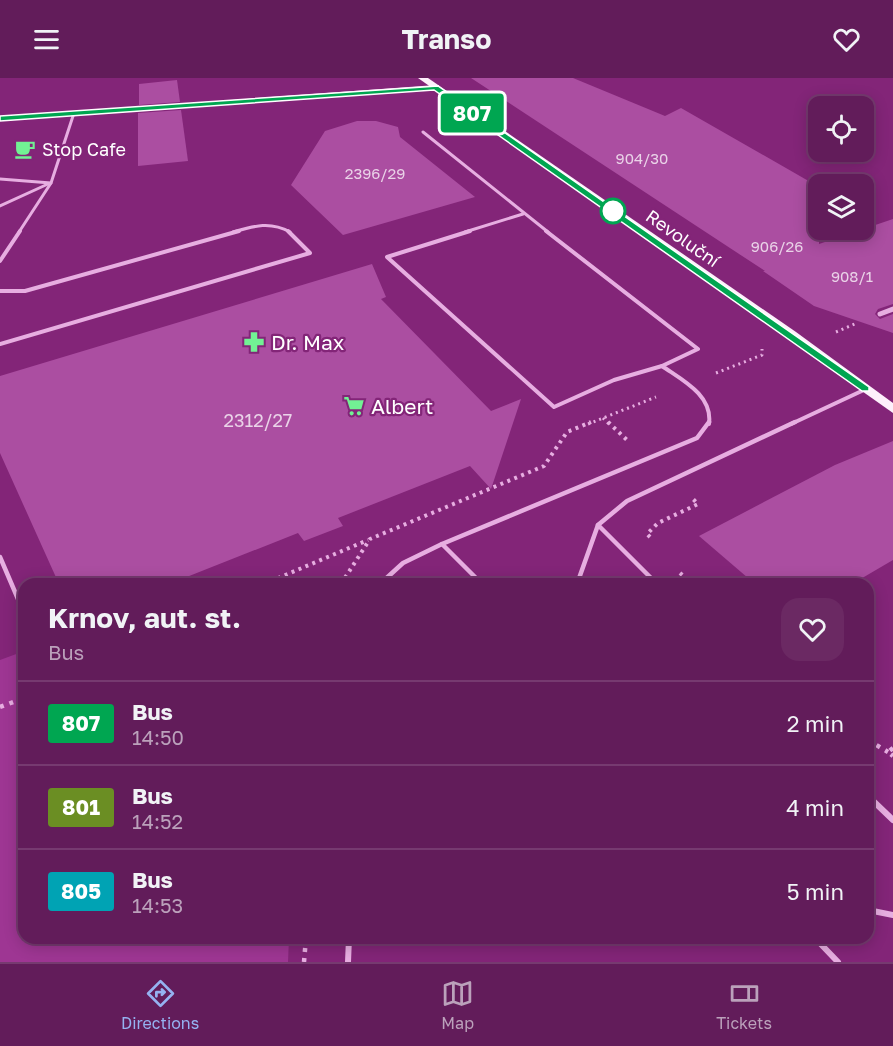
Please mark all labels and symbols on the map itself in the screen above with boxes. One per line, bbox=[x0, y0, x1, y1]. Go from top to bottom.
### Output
line badge: 807 bbox=[438, 93, 506, 132]
cafe icon: Stop Cafe bbox=[13, 137, 37, 161]
place label: Stop Cafe bbox=[42, 138, 126, 160]
house number: 904/30 bbox=[616, 149, 668, 167]
house number: 2396/29 bbox=[345, 164, 405, 182]
unlabelled marker bbox=[600, 198, 626, 224]
street label: Revoluční bbox=[642, 205, 725, 272]
house number: 906/26 bbox=[751, 237, 803, 255]
house number: 908/1 bbox=[831, 267, 873, 285]
place label: Dr. Max bbox=[271, 329, 345, 355]
pharmacy icon: Dr. Max bbox=[242, 330, 266, 354]
place label: Albert bbox=[371, 393, 433, 419]
supermarket icon: Albert bbox=[342, 394, 366, 418]
house number: 2312/27 bbox=[224, 409, 292, 431]

